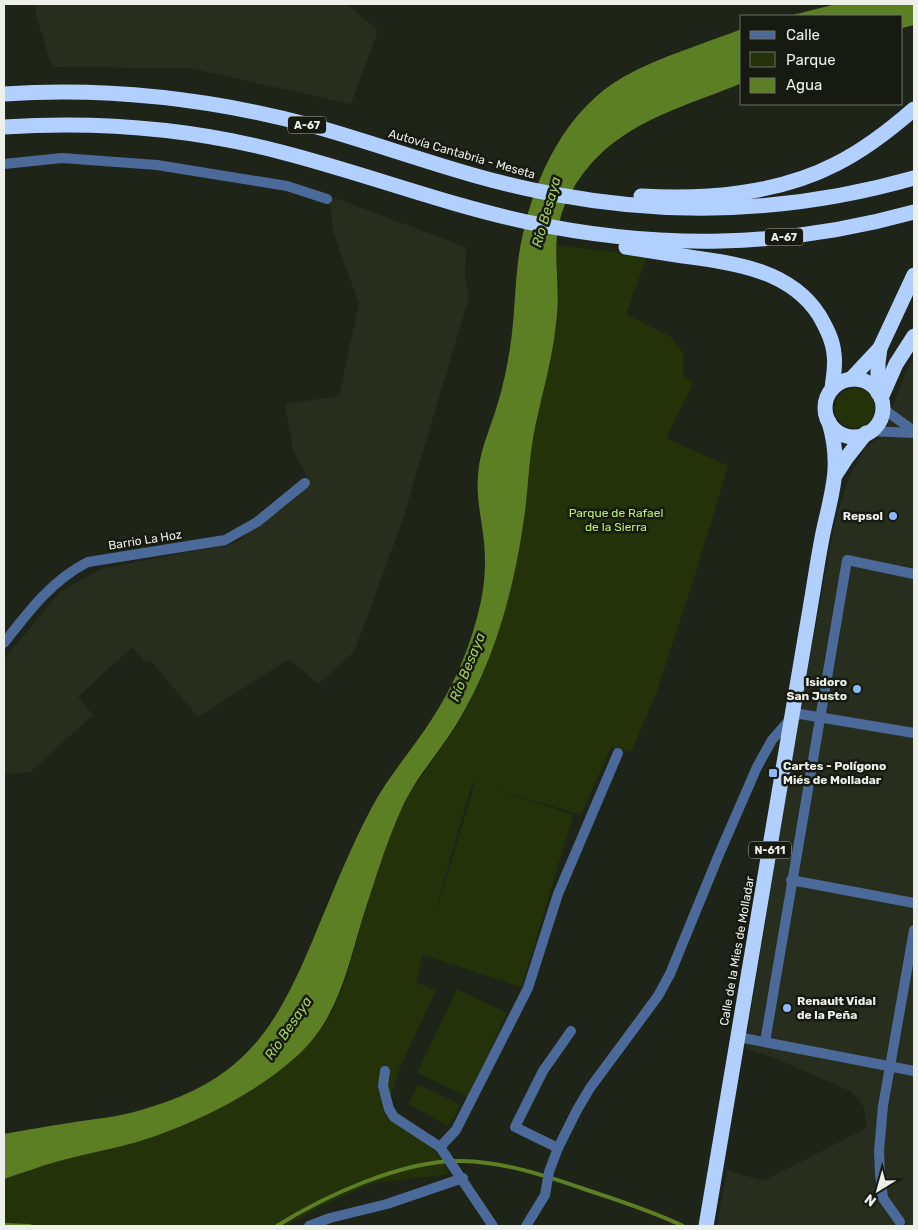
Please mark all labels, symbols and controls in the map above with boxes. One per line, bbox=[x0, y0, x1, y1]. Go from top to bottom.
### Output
legend bbox=[740, 15, 903, 105]
text: Calle bbox=[786, 26, 820, 44]
text: Parque bbox=[786, 51, 836, 69]
text: Agua bbox=[786, 76, 822, 94]
road number: A-67 bbox=[288, 116, 326, 134]
street label: Autovía Cantabria - Meseta bbox=[387, 126, 537, 182]
water label: Río Besaya bbox=[528, 175, 565, 249]
road number: A-67 bbox=[765, 228, 803, 246]
park label: Parque de Rafael de la Sierra bbox=[569, 506, 663, 534]
place label: Repsol bbox=[843, 509, 883, 523]
marker: Repsol bbox=[887, 510, 899, 522]
street label: Barrio La Hoz bbox=[107, 527, 183, 553]
water label: Río Besaya bbox=[446, 630, 489, 704]
place label: Isidoro San Justo bbox=[786, 675, 847, 703]
marker: Isidoro San Justo bbox=[851, 683, 863, 695]
place label: Cartes - Polígono Miés de Molladar bbox=[783, 759, 886, 787]
marker: Cartes - Polígono Miés de Molladar bbox=[767, 767, 779, 779]
road number: N-611 bbox=[749, 842, 791, 858]
street label: Calle de la Mies de Molladar bbox=[717, 875, 757, 1027]
water label: Río Besaya bbox=[261, 993, 316, 1063]
place label: Renault Vidal de la Peña bbox=[797, 994, 876, 1022]
marker: Renault Vidal de la Peña bbox=[781, 1002, 793, 1014]
north arrow bbox=[853, 1165, 903, 1215]
text: N bbox=[861, 1190, 880, 1210]

